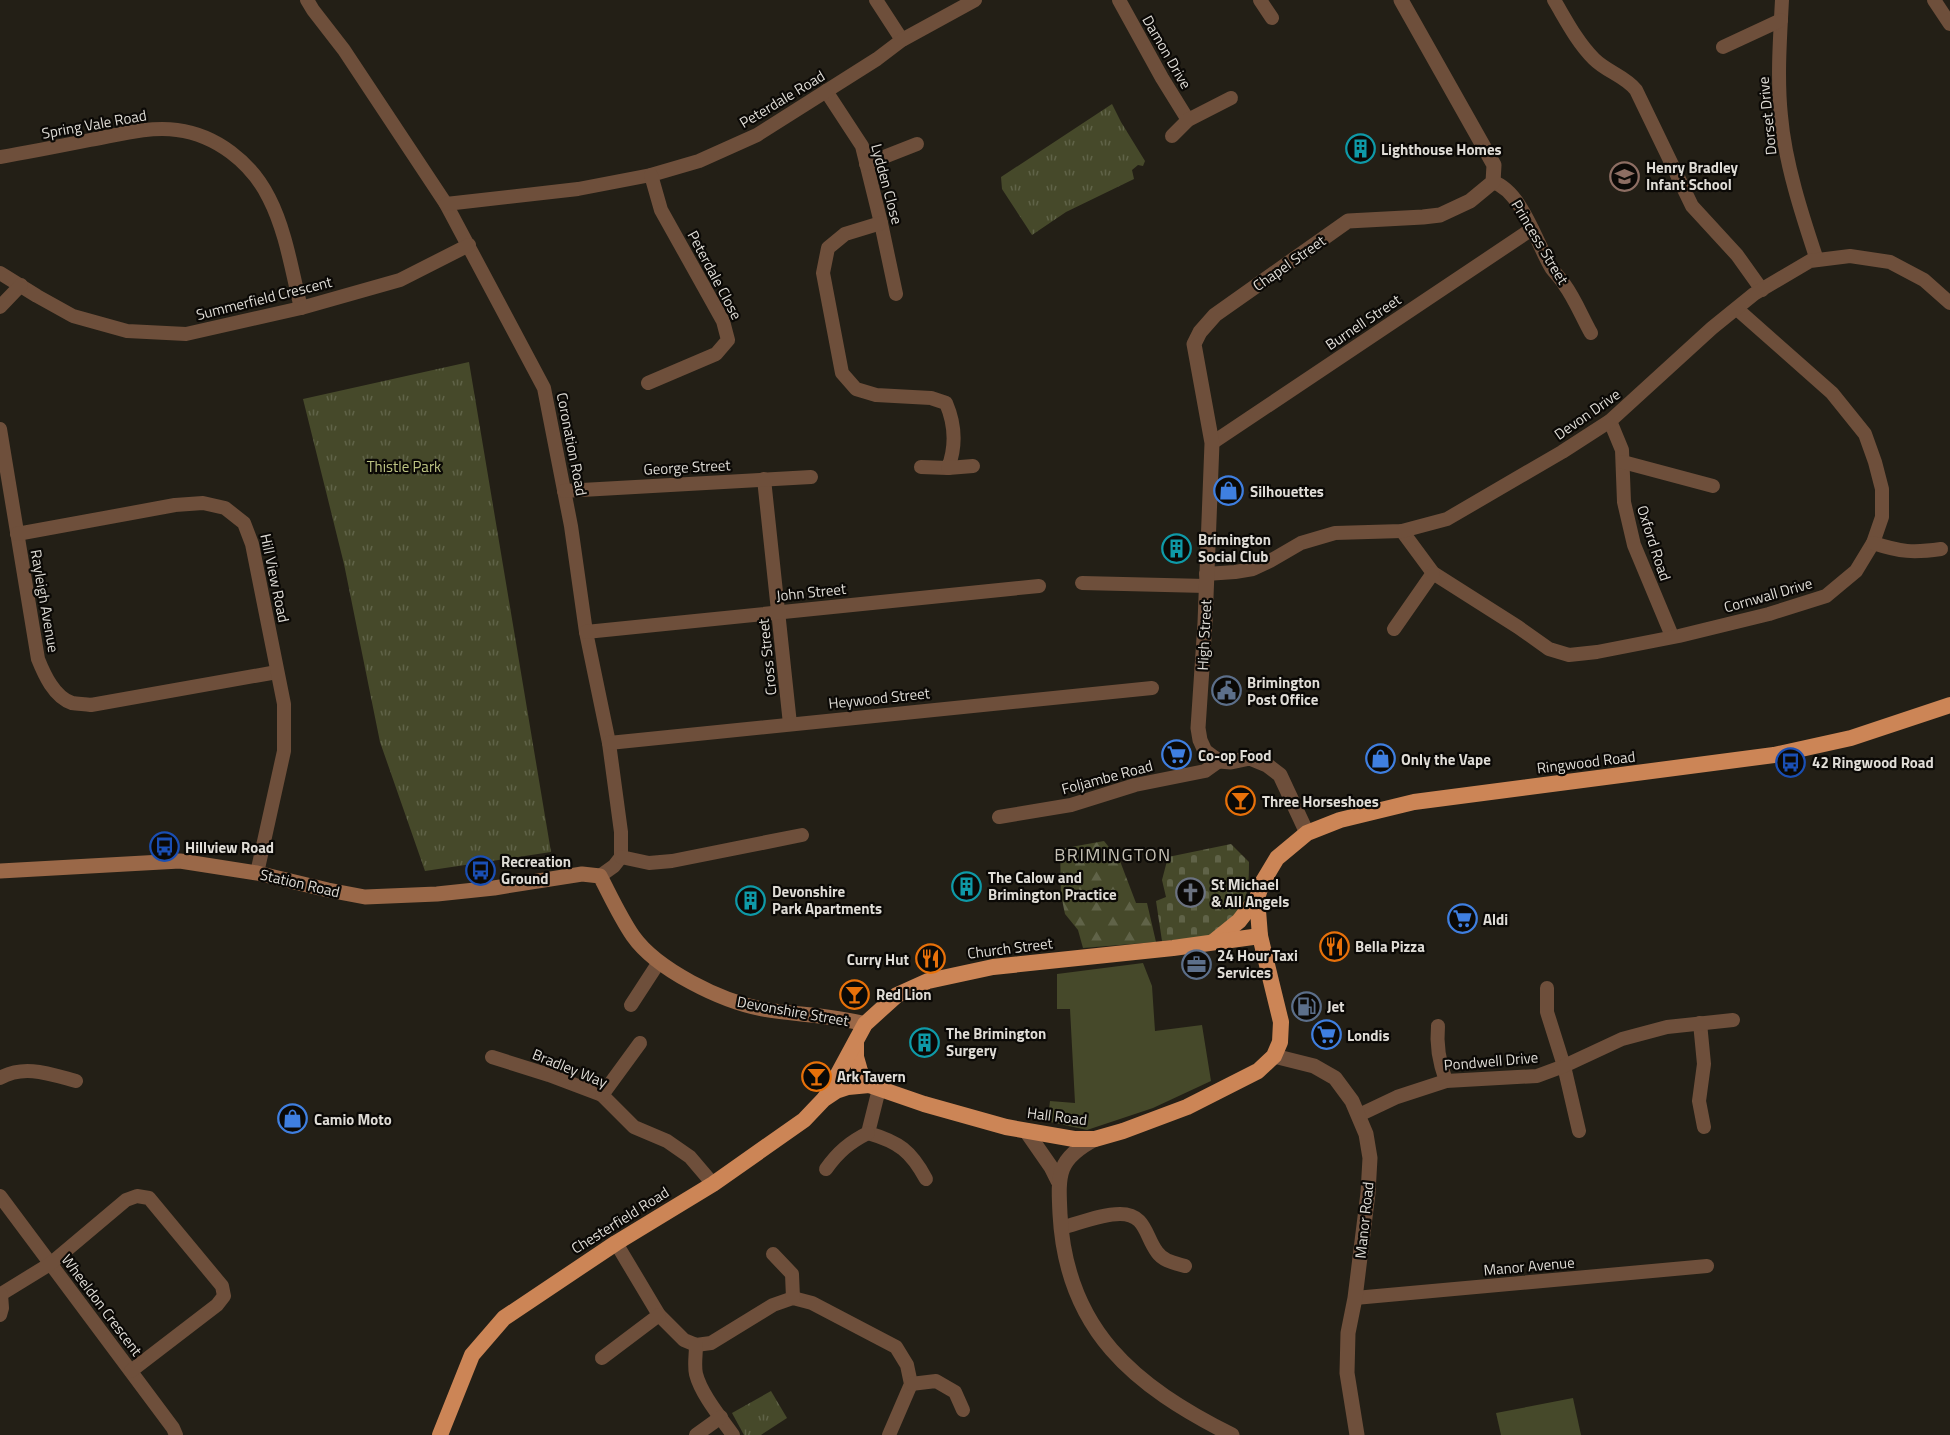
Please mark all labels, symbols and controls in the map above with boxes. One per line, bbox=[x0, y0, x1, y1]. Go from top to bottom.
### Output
street label: Damon Drive bbox=[1137, 11, 1197, 93]
street label: Peterdale Road bbox=[735, 64, 829, 134]
street label: Dorset Drive bbox=[1751, 76, 1783, 156]
street label: Spring Vale Road bbox=[40, 103, 148, 145]
building icon: Lighthouse Homes bbox=[1344, 133, 1376, 165]
place label: Lighthouse Homes bbox=[1381, 138, 1502, 161]
street label: Lydden Close bbox=[865, 141, 909, 227]
place label: Henry Bradley Infant School bbox=[1646, 156, 1739, 196]
school or university icon: Henry Bradley Infant School bbox=[1609, 160, 1641, 192]
street label: Princess Street bbox=[1506, 195, 1575, 289]
street label: Peterdale Close bbox=[682, 226, 748, 324]
street label: Chapel Street bbox=[1248, 229, 1331, 297]
street label: Summerfield Crescent bbox=[194, 270, 335, 326]
street label: Burnell Street bbox=[1321, 288, 1406, 356]
street label: Devon Drive bbox=[1549, 383, 1625, 445]
street label: Coronation Road bbox=[551, 390, 593, 498]
street label: George Street bbox=[643, 453, 732, 481]
park label: Thistle Park bbox=[367, 455, 441, 478]
shop icon: Silhouettes bbox=[1213, 475, 1245, 507]
place label: Silhouettes bbox=[1250, 480, 1324, 503]
street label: Oxford Road bbox=[1631, 502, 1677, 584]
place label: Brimington Social Club bbox=[1198, 528, 1271, 568]
street label: Hill View Road bbox=[254, 531, 296, 625]
building icon: Brimington Social Club bbox=[1161, 532, 1193, 564]
street label: Rayleigh Avenue bbox=[25, 548, 65, 654]
street label: Cornwall Drive bbox=[1721, 571, 1815, 619]
street label: John Street bbox=[775, 577, 848, 607]
street label: High Street bbox=[1191, 598, 1217, 671]
street label: Cross Street bbox=[751, 617, 782, 696]
place label: Brimington Post Office bbox=[1247, 671, 1320, 711]
public building icon: Brimington Post Office bbox=[1210, 675, 1242, 707]
street label: Heywood Street bbox=[827, 681, 932, 715]
supermarket icon: Co-op Food bbox=[1161, 739, 1193, 771]
shop icon: Only the Vape bbox=[1364, 743, 1396, 775]
place label: Co-op Food bbox=[1198, 744, 1271, 767]
street label: Ringwood Road bbox=[1535, 745, 1637, 779]
bus stop icon: 42 Ringwood Road bbox=[1775, 746, 1807, 778]
place label: Only the Vape bbox=[1401, 748, 1491, 771]
place label: 42 Ringwood Road bbox=[1812, 751, 1934, 774]
street label: Foljambe Road bbox=[1059, 754, 1155, 800]
bar icon: Three Horseshoes bbox=[1225, 785, 1257, 817]
place label: Three Horseshoes bbox=[1262, 790, 1379, 813]
bus stop icon: Hillview Road bbox=[148, 831, 180, 863]
place label: Hillview Road bbox=[185, 836, 274, 859]
district label: BRIMINGTON bbox=[1054, 841, 1172, 868]
place label: Recreation Ground bbox=[501, 850, 571, 890]
bus stop icon: Recreation Ground bbox=[464, 854, 496, 886]
street label: Station Road bbox=[258, 863, 342, 903]
place label: The Calow and Brimington Practice bbox=[988, 866, 1117, 906]
building icon: The Calow and Brimington Practice bbox=[951, 870, 983, 902]
place label: St Michael & All Angels bbox=[1211, 873, 1289, 913]
church icon: St Michael & All Angels bbox=[1174, 877, 1206, 909]
place label: Devonshire Park Apartments bbox=[772, 880, 882, 920]
building icon: Devonshire Park Apartments bbox=[735, 884, 767, 916]
supermarket icon: Aldi bbox=[1446, 903, 1478, 935]
place label: Aldi bbox=[1483, 908, 1508, 931]
restaurant icon: Bella Pizza bbox=[1318, 930, 1350, 962]
street label: Church Street bbox=[966, 931, 1055, 965]
place label: Bella Pizza bbox=[1355, 935, 1425, 958]
restaurant icon: Curry Hut bbox=[914, 943, 946, 975]
place label: 24 Hour Taxi Services bbox=[1217, 944, 1298, 984]
place label: Curry Hut bbox=[847, 948, 910, 971]
office icon: 24 Hour Taxi Services bbox=[1180, 948, 1212, 980]
bar icon: Red Lion bbox=[839, 978, 871, 1010]
place label: Red Lion bbox=[876, 983, 932, 1006]
street label: Devonshire Street bbox=[735, 990, 851, 1032]
fuel station icon: Jet bbox=[1290, 990, 1322, 1022]
place label: Jet bbox=[1327, 995, 1345, 1018]
supermarket icon: Londis bbox=[1310, 1019, 1342, 1051]
place label: The Brimington Surgery bbox=[946, 1022, 1046, 1062]
place label: Londis bbox=[1347, 1024, 1390, 1047]
building icon: The Brimington Surgery bbox=[909, 1026, 941, 1058]
street label: Bradley Way bbox=[529, 1043, 611, 1093]
street label: Pondwell Drive bbox=[1443, 1045, 1539, 1077]
bar icon: Ark Tavern bbox=[800, 1060, 832, 1092]
place label: Ark Tavern bbox=[837, 1065, 906, 1088]
street label: Hall Road bbox=[1026, 1101, 1088, 1131]
shop icon: Camio Moto bbox=[277, 1103, 309, 1135]
place label: Camio Moto bbox=[314, 1108, 392, 1131]
street label: Manor Road bbox=[1349, 1180, 1379, 1260]
street label: Chesterfield Road bbox=[567, 1181, 673, 1259]
street label: Wheeldon Crescent bbox=[56, 1249, 148, 1361]
street label: Manor Avenue bbox=[1482, 1251, 1576, 1281]

